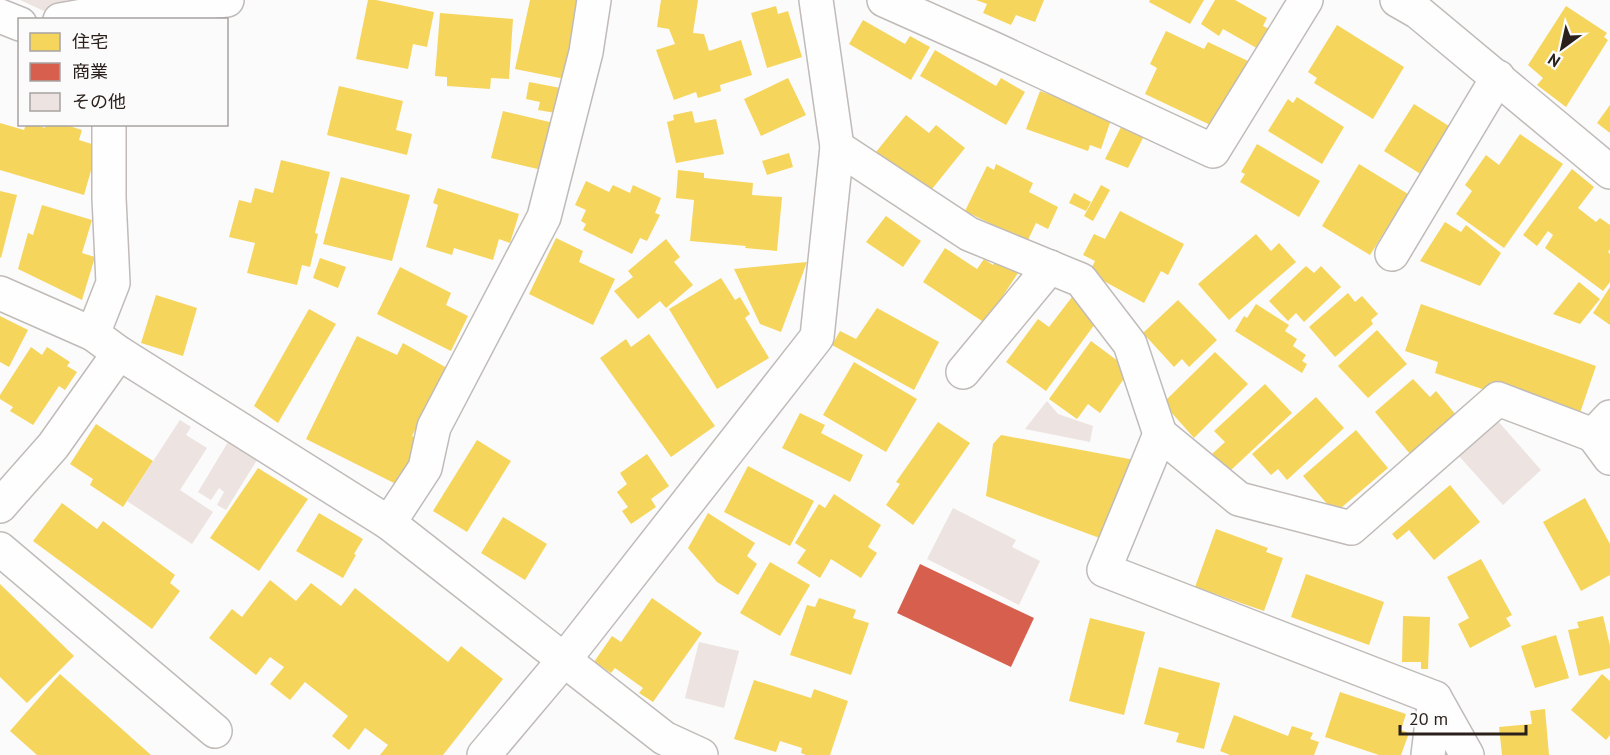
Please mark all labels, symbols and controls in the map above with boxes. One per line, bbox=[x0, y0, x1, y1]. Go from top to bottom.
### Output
legend bbox=[18, 18, 228, 126]
north arrow bbox=[1532, 18, 1592, 78]
text: 住宅 bbox=[72, 30, 108, 53]
text: N bbox=[1544, 49, 1564, 72]
text: 商業 bbox=[72, 60, 108, 83]
text: その他 bbox=[72, 90, 126, 113]
scale bar bbox=[1400, 698, 1526, 736]
text: 20 m bbox=[1409, 707, 1448, 730]

